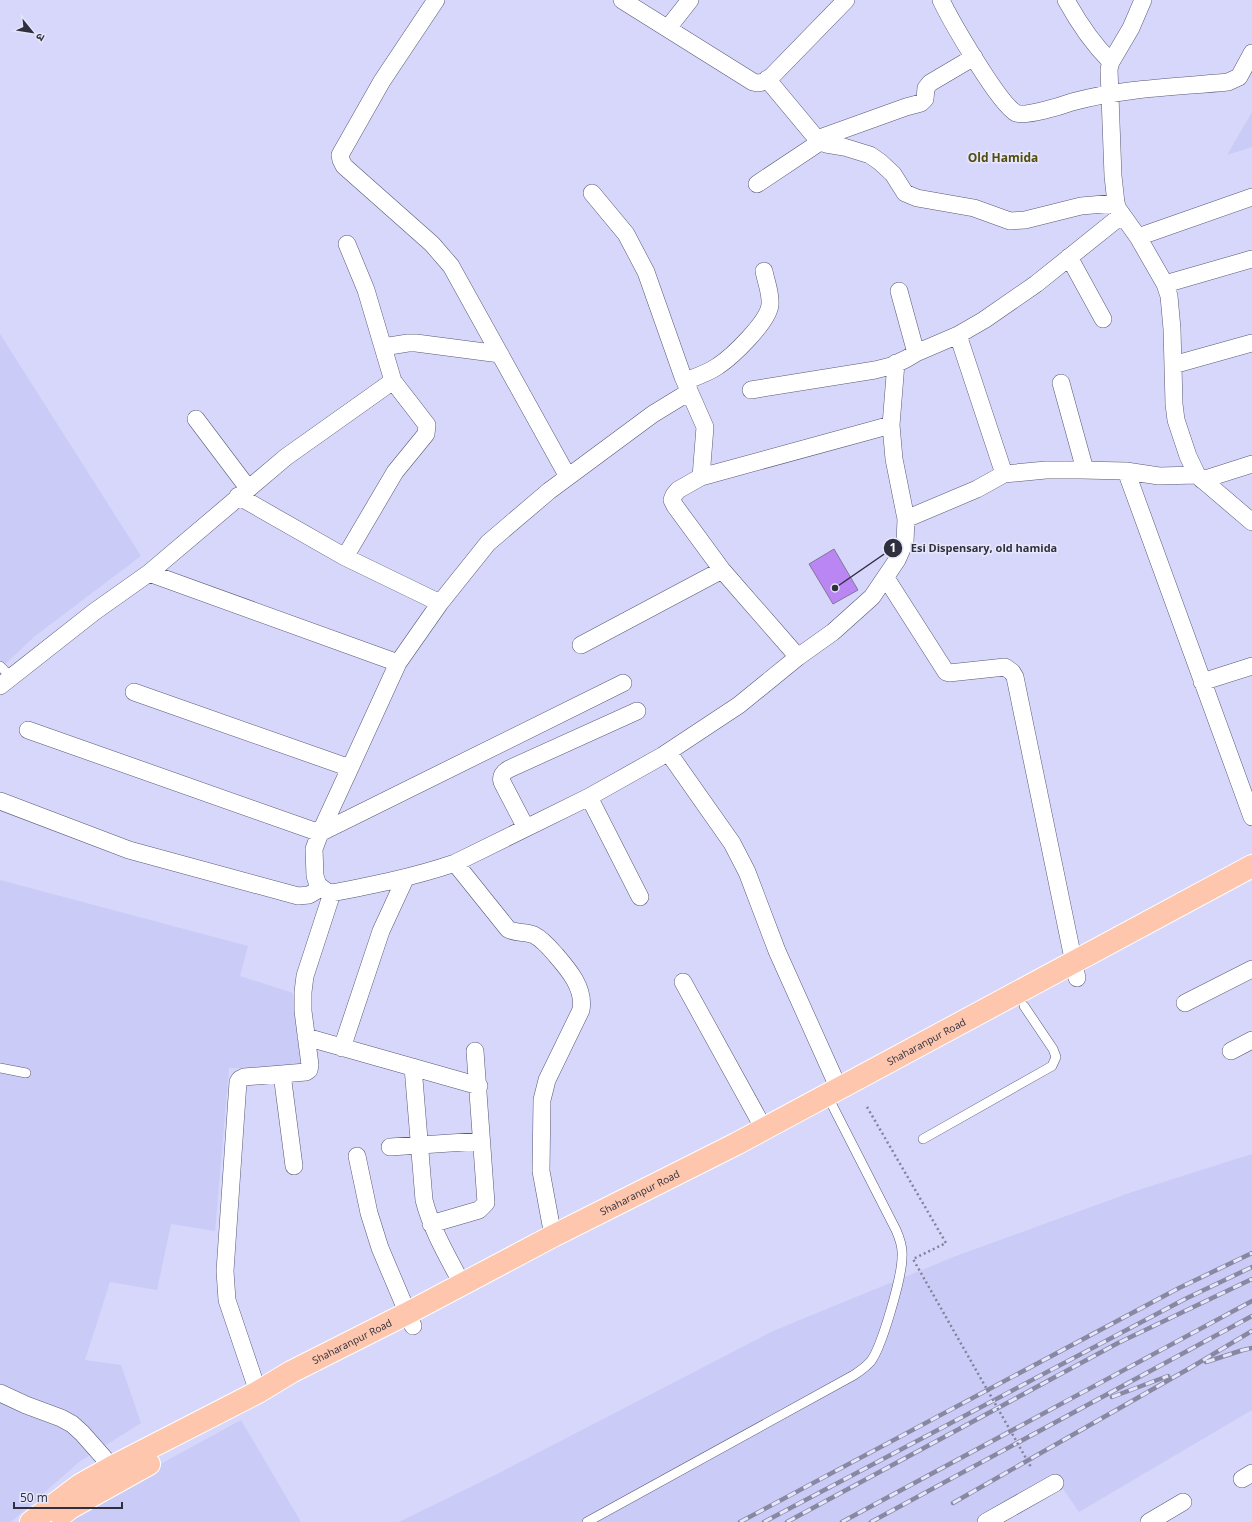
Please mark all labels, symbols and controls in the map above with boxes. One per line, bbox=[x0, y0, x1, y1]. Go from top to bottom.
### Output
north arrow bbox=[12, 12, 52, 52]
text: उ bbox=[33, 31, 49, 44]
district label: Old Hamida bbox=[968, 149, 1038, 166]
callout: Esi Dispensary, old hamida bbox=[883, 537, 1066, 560]
text: 1 bbox=[890, 539, 896, 556]
text: Esi Dispensary, old hamida bbox=[911, 540, 1057, 555]
street label: Shaharanpur Road bbox=[884, 1015, 968, 1068]
street label: Shaharanpur Road bbox=[597, 1167, 682, 1218]
street label: Shaharanpur Road bbox=[310, 1315, 394, 1367]
scale bar bbox=[14, 1484, 122, 1510]
text: 50 m bbox=[20, 1489, 48, 1506]

